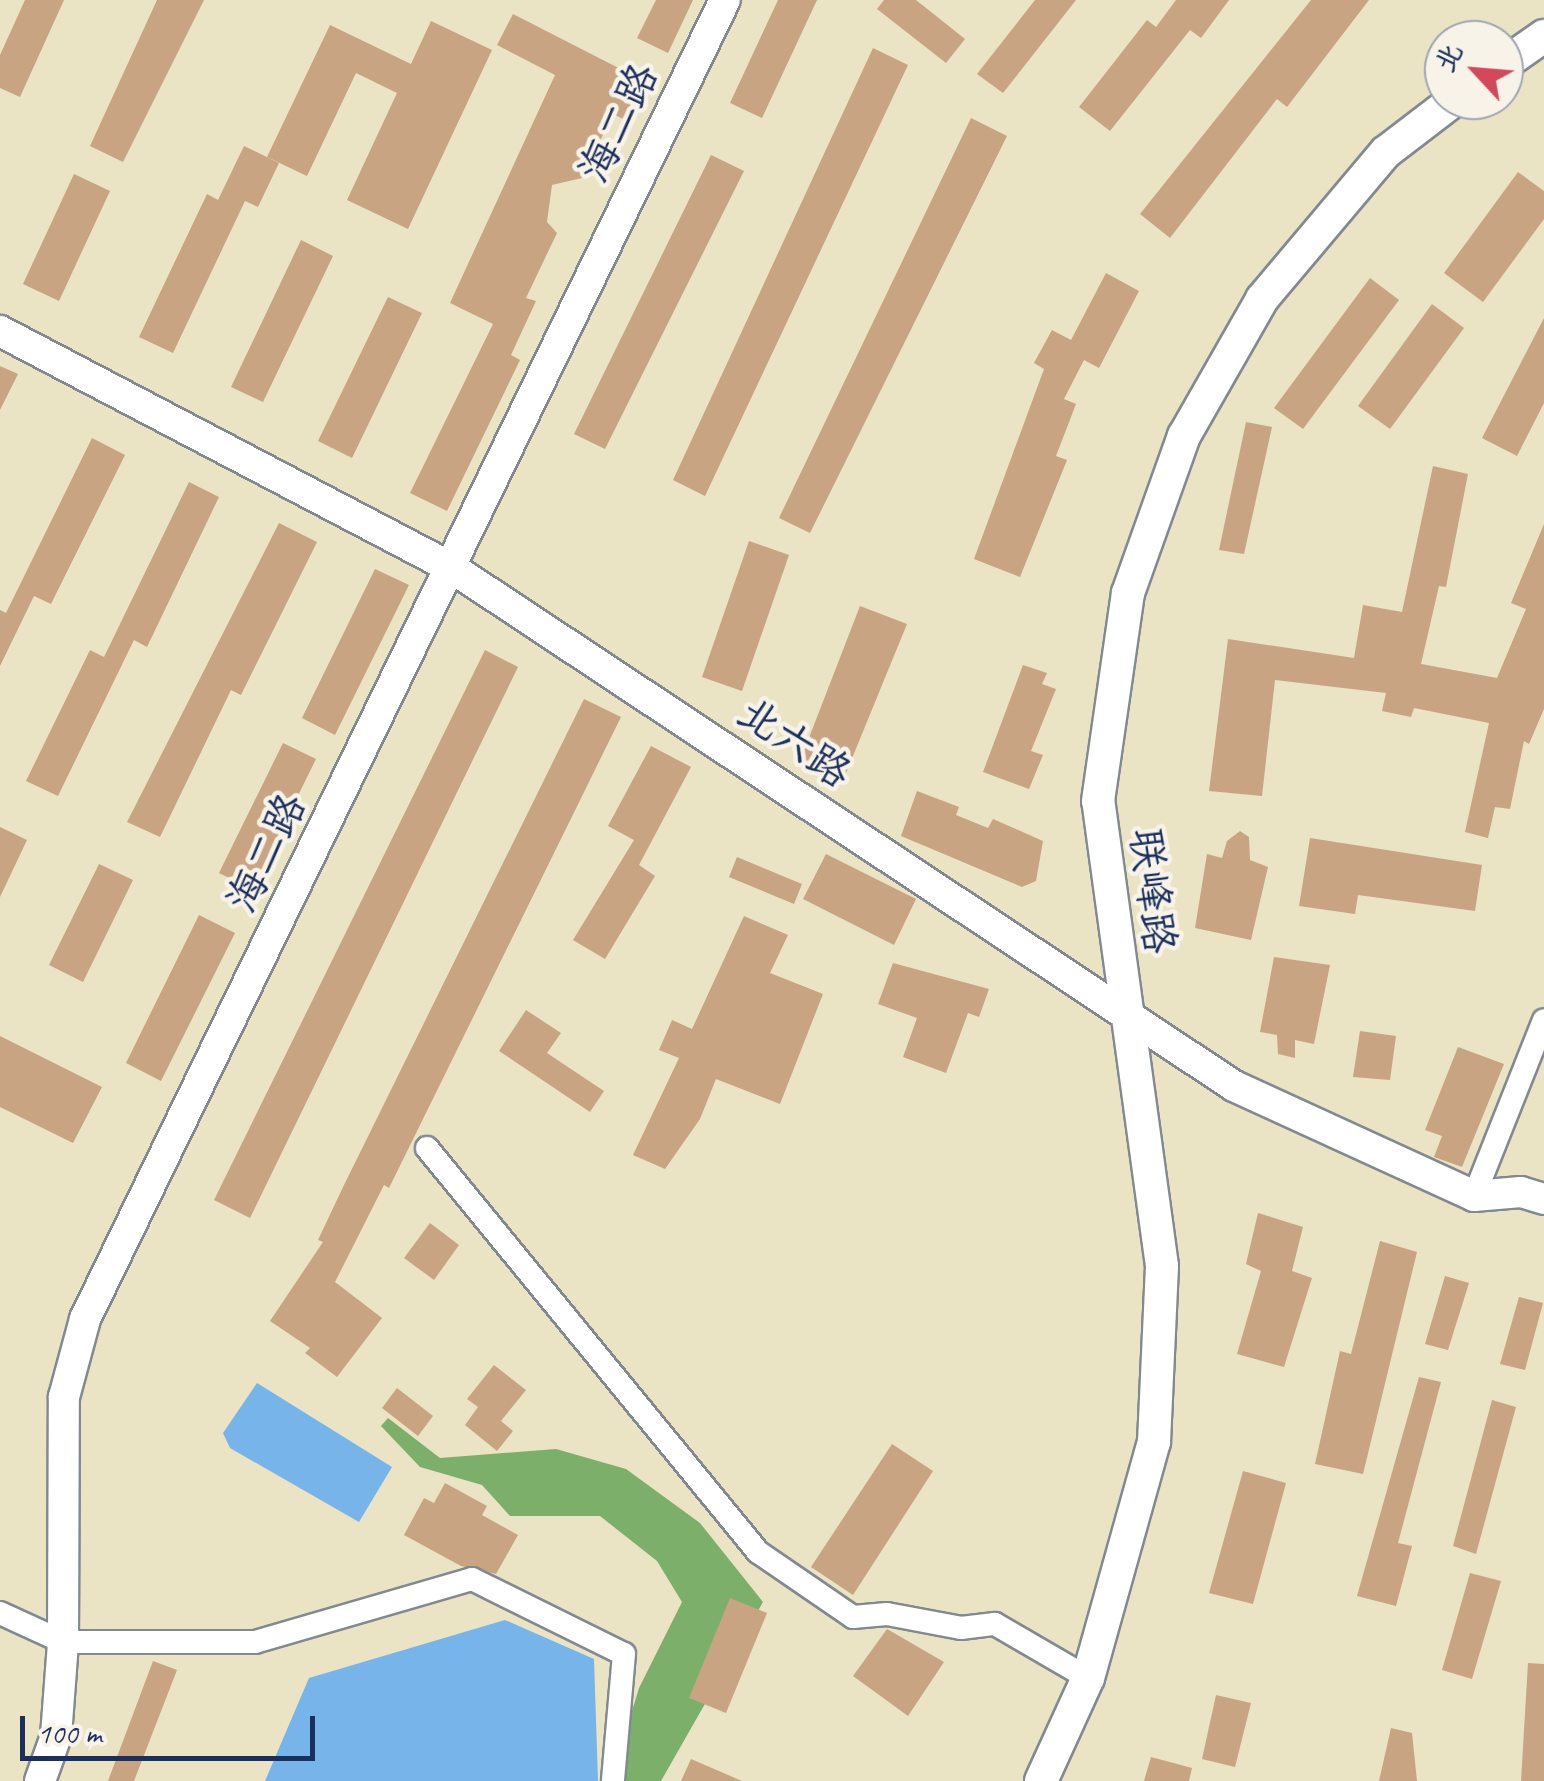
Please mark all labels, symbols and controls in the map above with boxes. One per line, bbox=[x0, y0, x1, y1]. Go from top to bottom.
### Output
north arrow bbox=[1424, 20, 1524, 120]
text: 北 bbox=[1427, 37, 1470, 78]
street label: 海二路 bbox=[569, 55, 669, 191]
street label: 北六路 bbox=[728, 687, 860, 799]
street label: 海二路 bbox=[217, 785, 317, 921]
street label: 联峰路 bbox=[1119, 825, 1185, 957]
scale bar bbox=[25, 1696, 320, 1758]
text: 100 m bbox=[37, 1714, 102, 1752]

